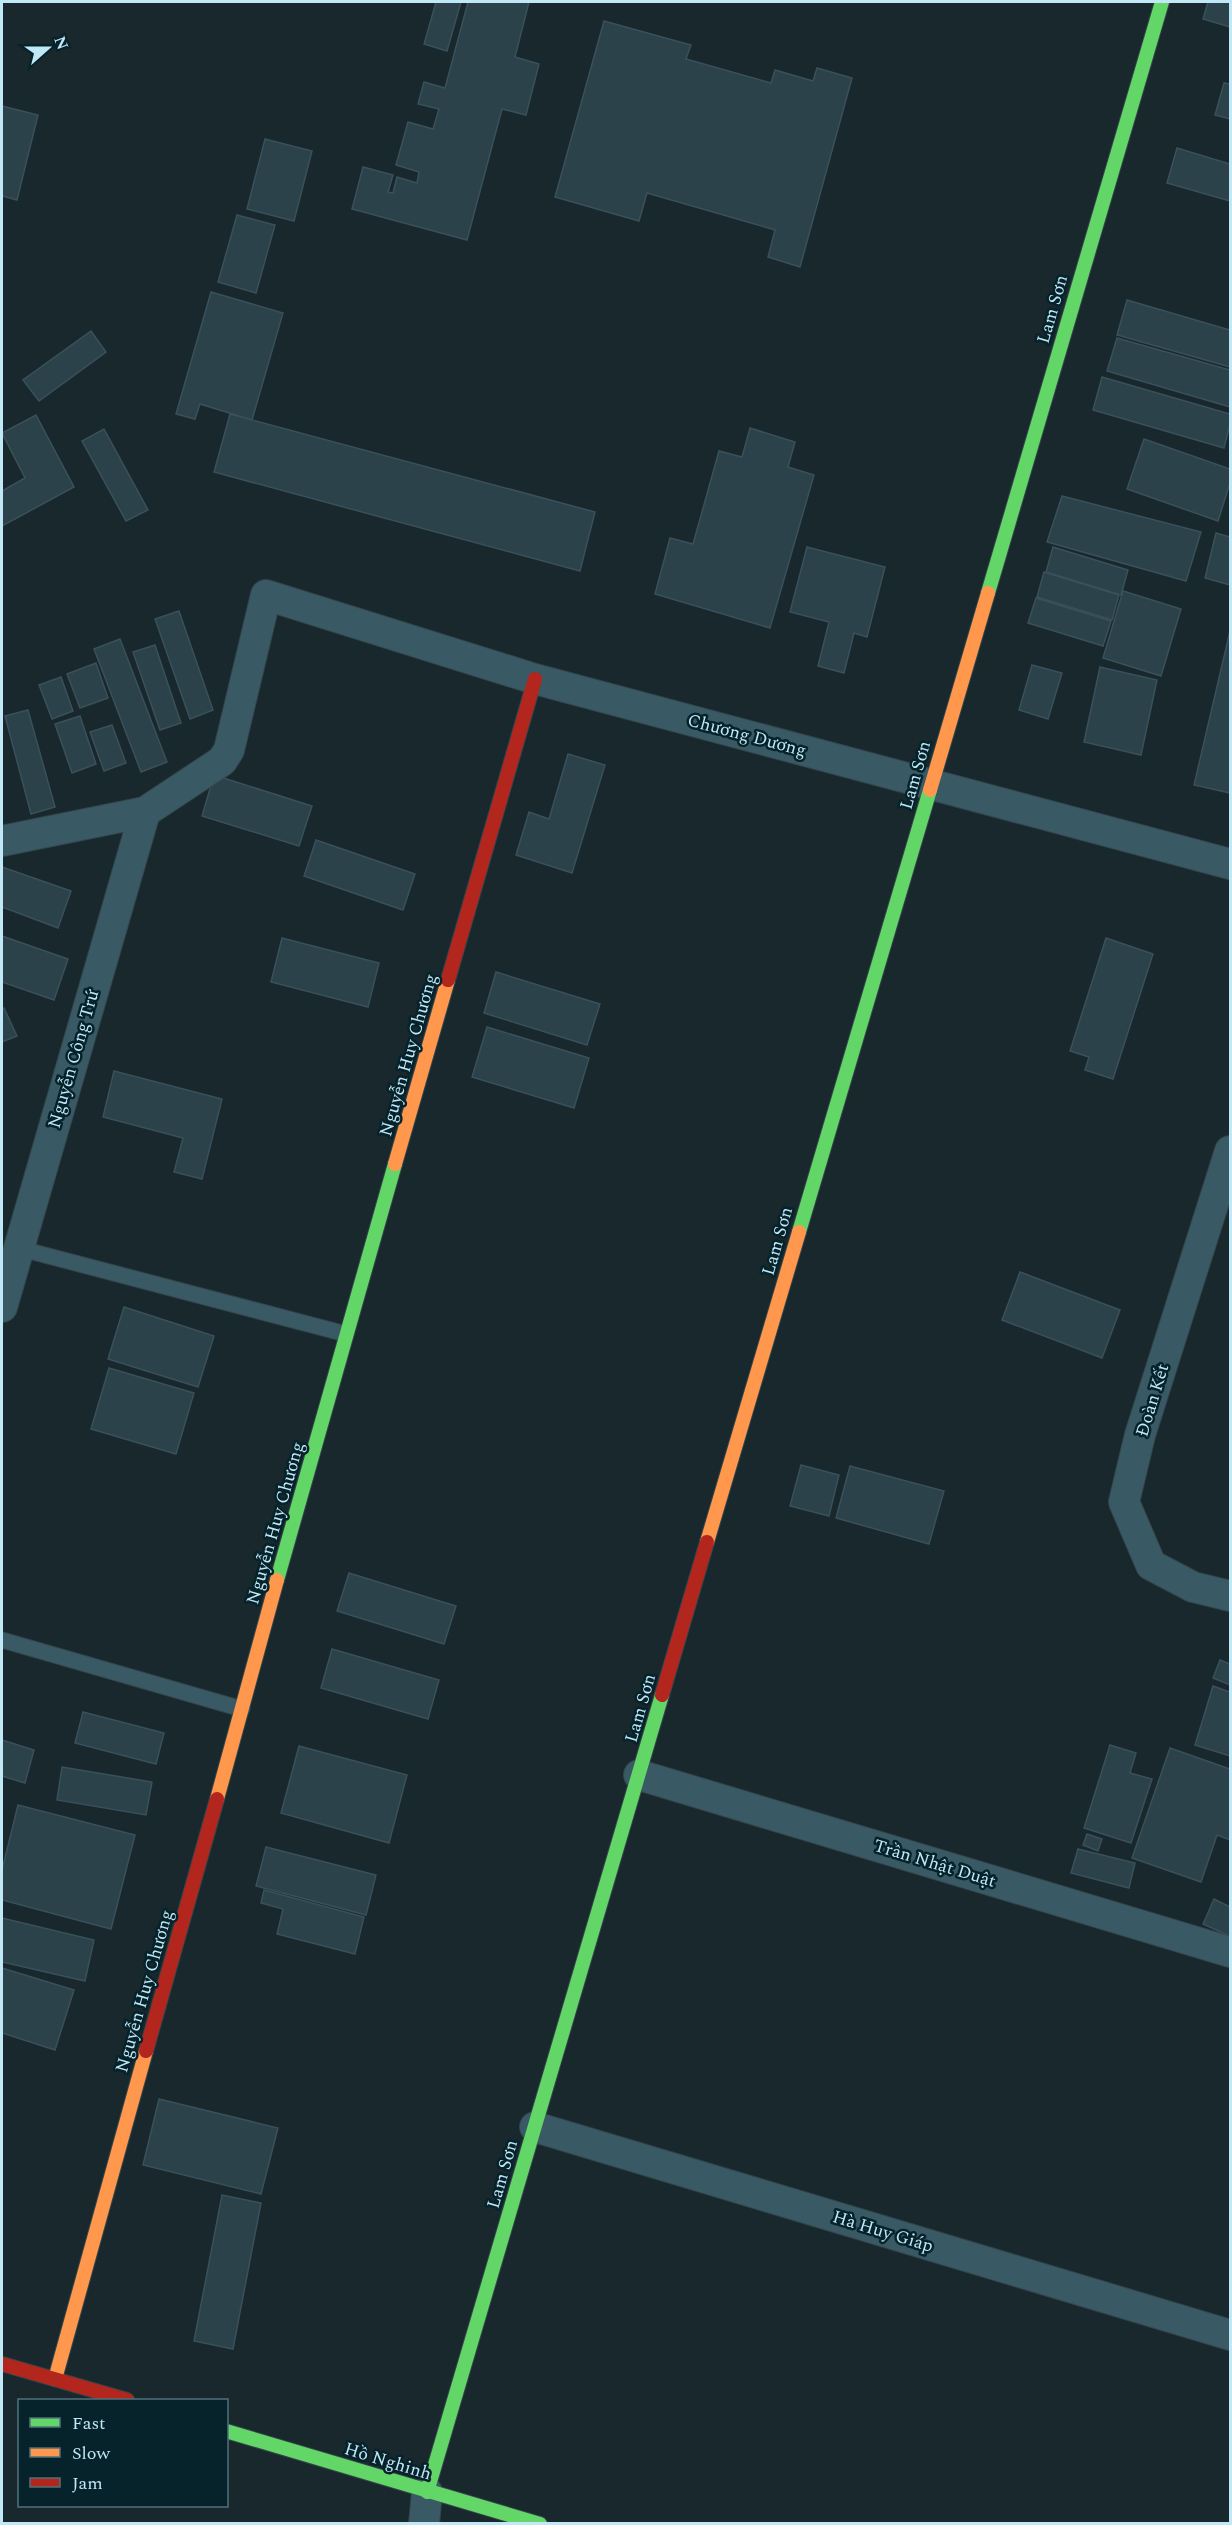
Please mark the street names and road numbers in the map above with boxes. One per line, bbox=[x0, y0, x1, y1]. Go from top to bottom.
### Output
street label: Lam Sơn bbox=[1030, 272, 1075, 347]
street label: Chương Dương bbox=[684, 707, 809, 764]
street label: Lam Sơn bbox=[893, 738, 938, 813]
street label: Nguyễn Huy Chương bbox=[372, 971, 445, 1140]
street label: Nguyễn Công Trứ bbox=[41, 986, 106, 1132]
street label: Lam Sơn bbox=[755, 1204, 800, 1279]
street label: Đoàn Kết bbox=[1129, 1360, 1176, 1440]
street label: Nguyễn Huy Chương bbox=[239, 1439, 312, 1608]
street label: Lam Sơn bbox=[618, 1671, 663, 1746]
street label: Trần Nhật Duật bbox=[870, 1832, 999, 1895]
street label: Nguyễn Huy Chương bbox=[108, 1907, 181, 2076]
street label: Lam Sơn bbox=[480, 2137, 525, 2212]
street label: Hà Huy Giáp bbox=[829, 2203, 937, 2260]
street label: Hồ Nghinh bbox=[341, 2435, 435, 2488]

